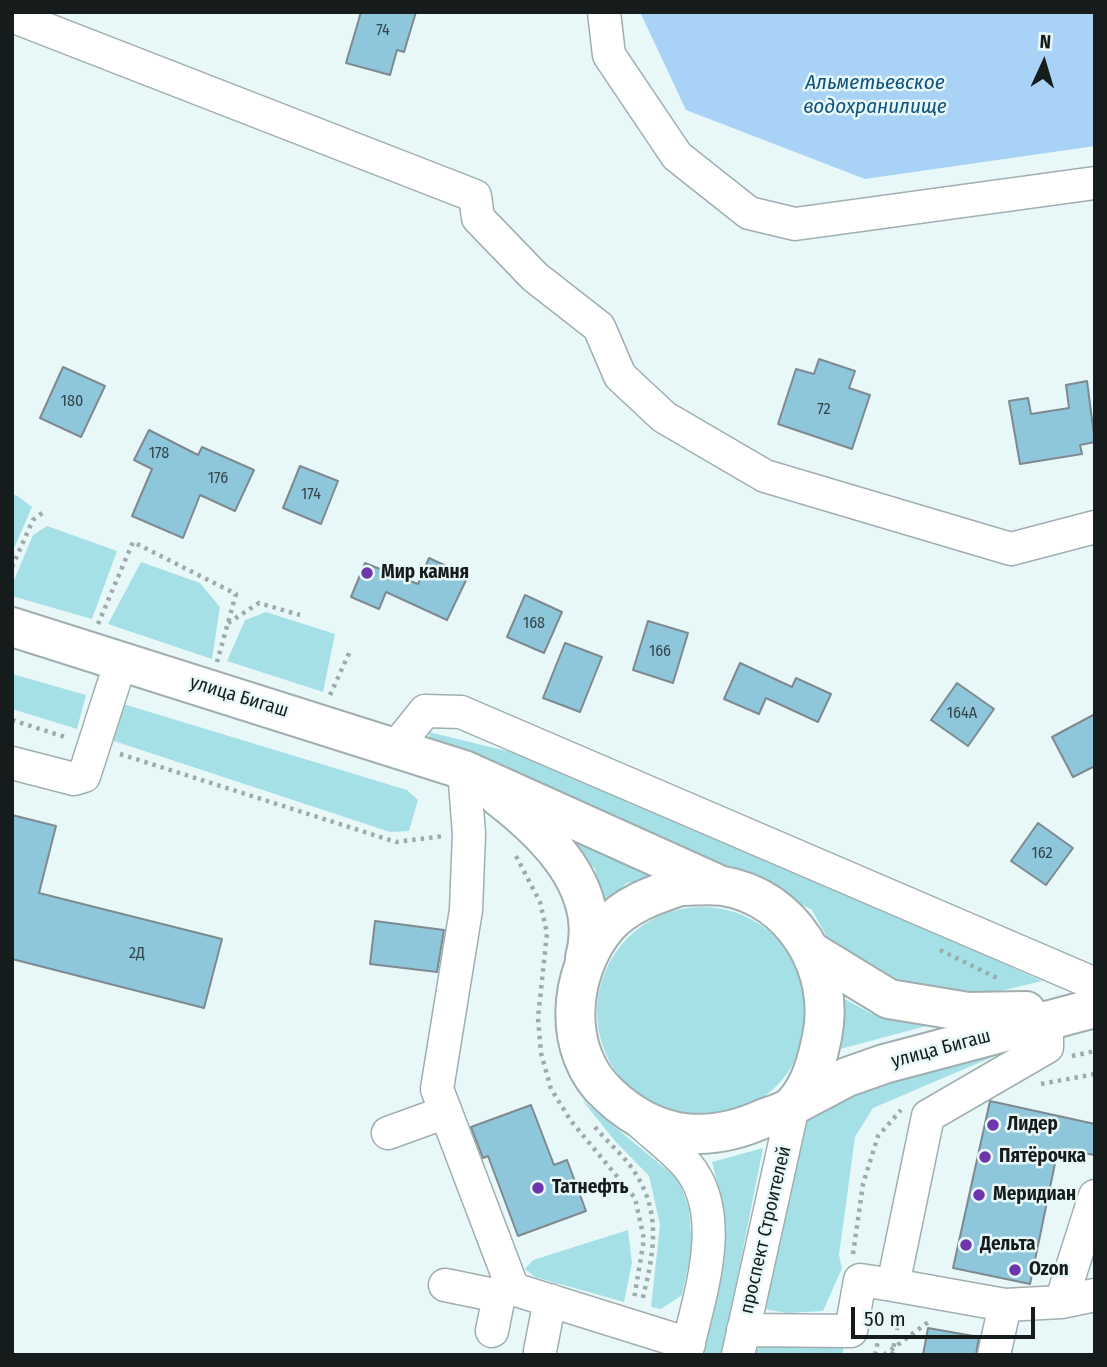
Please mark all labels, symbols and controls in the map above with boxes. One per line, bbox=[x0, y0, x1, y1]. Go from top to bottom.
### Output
house number: 74 bbox=[376, 21, 390, 41]
north arrow bbox=[1009, 28, 1079, 98]
text: N bbox=[1039, 30, 1052, 53]
water label: Альметьевское водохранилище bbox=[803, 70, 947, 120]
house number: 180 bbox=[61, 392, 83, 412]
house number: 72 bbox=[817, 400, 831, 420]
house number: 178 bbox=[149, 444, 169, 464]
house number: 176 bbox=[208, 469, 228, 489]
house number: 174 bbox=[301, 485, 321, 505]
place label: Мир камня bbox=[381, 562, 469, 584]
marker: Мир камня bbox=[359, 565, 375, 581]
house number: 168 bbox=[523, 614, 545, 634]
house number: 166 bbox=[649, 642, 671, 662]
street label: улица Бигаш bbox=[187, 671, 291, 723]
house number: 164А bbox=[947, 704, 977, 724]
house number: 162 bbox=[1031, 844, 1053, 864]
house number: 2Д bbox=[129, 944, 145, 964]
street label: улица Бигаш bbox=[889, 1025, 993, 1073]
place label: Лидер bbox=[1007, 1114, 1058, 1136]
marker: Лидер bbox=[985, 1117, 1001, 1133]
street label: проспект Строителей bbox=[736, 1144, 796, 1316]
place label: Пятёрочка bbox=[999, 1146, 1086, 1168]
marker: Пятёрочка bbox=[977, 1149, 993, 1165]
place label: Татнефть bbox=[552, 1177, 629, 1199]
marker: Татнефть bbox=[530, 1180, 546, 1196]
place label: Меридиан bbox=[993, 1184, 1076, 1206]
marker: Меридиан bbox=[971, 1187, 987, 1203]
place label: Дельта bbox=[980, 1234, 1035, 1256]
marker: Дельта bbox=[958, 1237, 974, 1253]
place label: Ozon bbox=[1029, 1259, 1069, 1281]
marker: Ozon bbox=[1007, 1262, 1023, 1278]
scale bar bbox=[855, 1294, 1039, 1338]
text: 50 m bbox=[864, 1306, 906, 1332]

